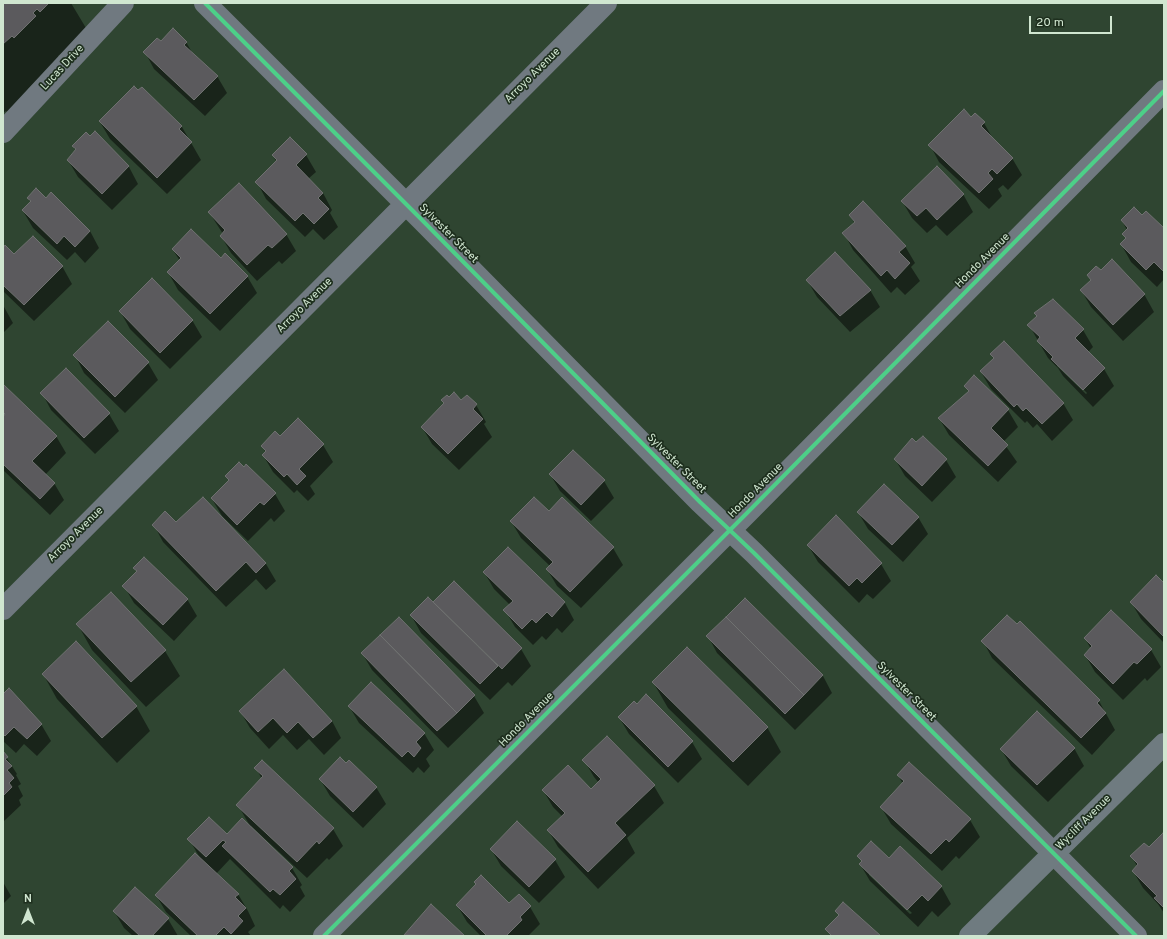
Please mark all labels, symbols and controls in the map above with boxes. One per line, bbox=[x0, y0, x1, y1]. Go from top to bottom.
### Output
scale bar bbox=[1031, 8, 1114, 34]
text: 20 m bbox=[1036, 15, 1064, 31]
street label: Lucas Drive bbox=[39, 43, 87, 93]
street label: Arroyo Avenue bbox=[503, 46, 563, 106]
street label: Sylvester Street bbox=[415, 201, 481, 267]
street label: Hondo Avenue bbox=[953, 231, 1013, 291]
street label: Arroyo Avenue bbox=[275, 276, 335, 336]
street label: Sylvester Street bbox=[643, 431, 709, 497]
street label: Hondo Avenue bbox=[726, 461, 786, 521]
street label: Arroyo Avenue bbox=[46, 505, 106, 565]
street label: Sylvester Street bbox=[873, 659, 939, 725]
street label: Hondo Avenue bbox=[497, 690, 557, 750]
street label: Wycliff Avenue bbox=[1054, 793, 1114, 853]
north arrow bbox=[8, 891, 48, 931]
text: N bbox=[24, 892, 32, 906]

